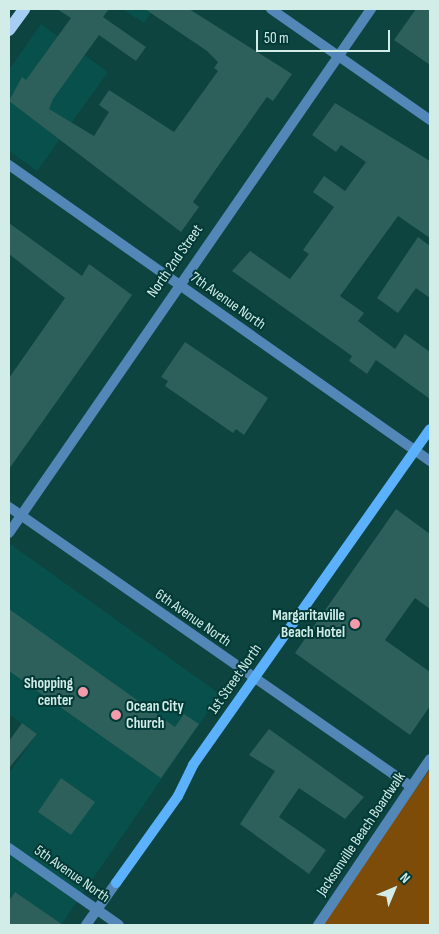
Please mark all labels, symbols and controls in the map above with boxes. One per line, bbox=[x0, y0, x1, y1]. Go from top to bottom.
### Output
scale bar bbox=[259, 20, 393, 52]
text: 50 m bbox=[264, 29, 289, 48]
street label: North 2nd Street bbox=[143, 221, 207, 301]
street label: 7th Avenue North bbox=[187, 268, 269, 334]
street label: 6th Avenue North bbox=[152, 585, 234, 651]
place label: Margaritaville Beach Hotel bbox=[272, 606, 345, 641]
marker: Margaritaville Beach Hotel bbox=[349, 618, 361, 630]
street label: 1st Street North bbox=[204, 641, 266, 717]
place label: Shopping center bbox=[24, 674, 73, 709]
marker: Shopping center bbox=[77, 686, 89, 698]
place label: Ocean City Church bbox=[126, 697, 184, 732]
marker: Ocean City Church bbox=[110, 709, 122, 721]
street label: Jacksonville Beach Boardwalk bbox=[313, 769, 409, 899]
street label: 5th Avenue North bbox=[31, 841, 113, 907]
north arrow bbox=[369, 864, 419, 914]
text: N bbox=[396, 869, 414, 887]

